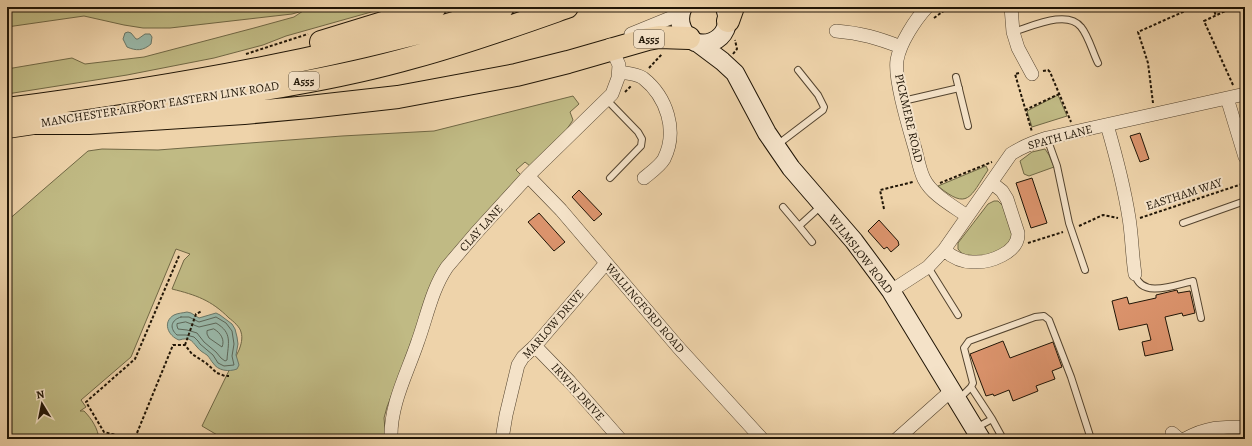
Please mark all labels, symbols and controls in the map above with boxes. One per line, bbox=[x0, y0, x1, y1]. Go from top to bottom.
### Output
road number: A555 bbox=[634, 30, 664, 48]
road number: A555 bbox=[289, 72, 319, 90]
street label: PICKMERE ROAD bbox=[891, 72, 927, 164]
street label: MANCHESTER AIRPORT EASTERN LINK ROAD bbox=[40, 77, 280, 131]
street label: SPATH LANE bbox=[1026, 121, 1094, 153]
street label: EASTHAM WAY bbox=[1144, 174, 1225, 214]
street label: CLAY LANE bbox=[456, 201, 506, 255]
street label: WILMSLOW ROAD bbox=[824, 210, 897, 297]
street label: WALLINGFORD ROAD bbox=[601, 259, 688, 356]
street label: MARLOW DRIVE bbox=[519, 286, 587, 362]
street label: IRWIN DRIVE bbox=[548, 360, 608, 424]
north arrow bbox=[22, 384, 62, 424]
text: N bbox=[35, 387, 46, 403]

